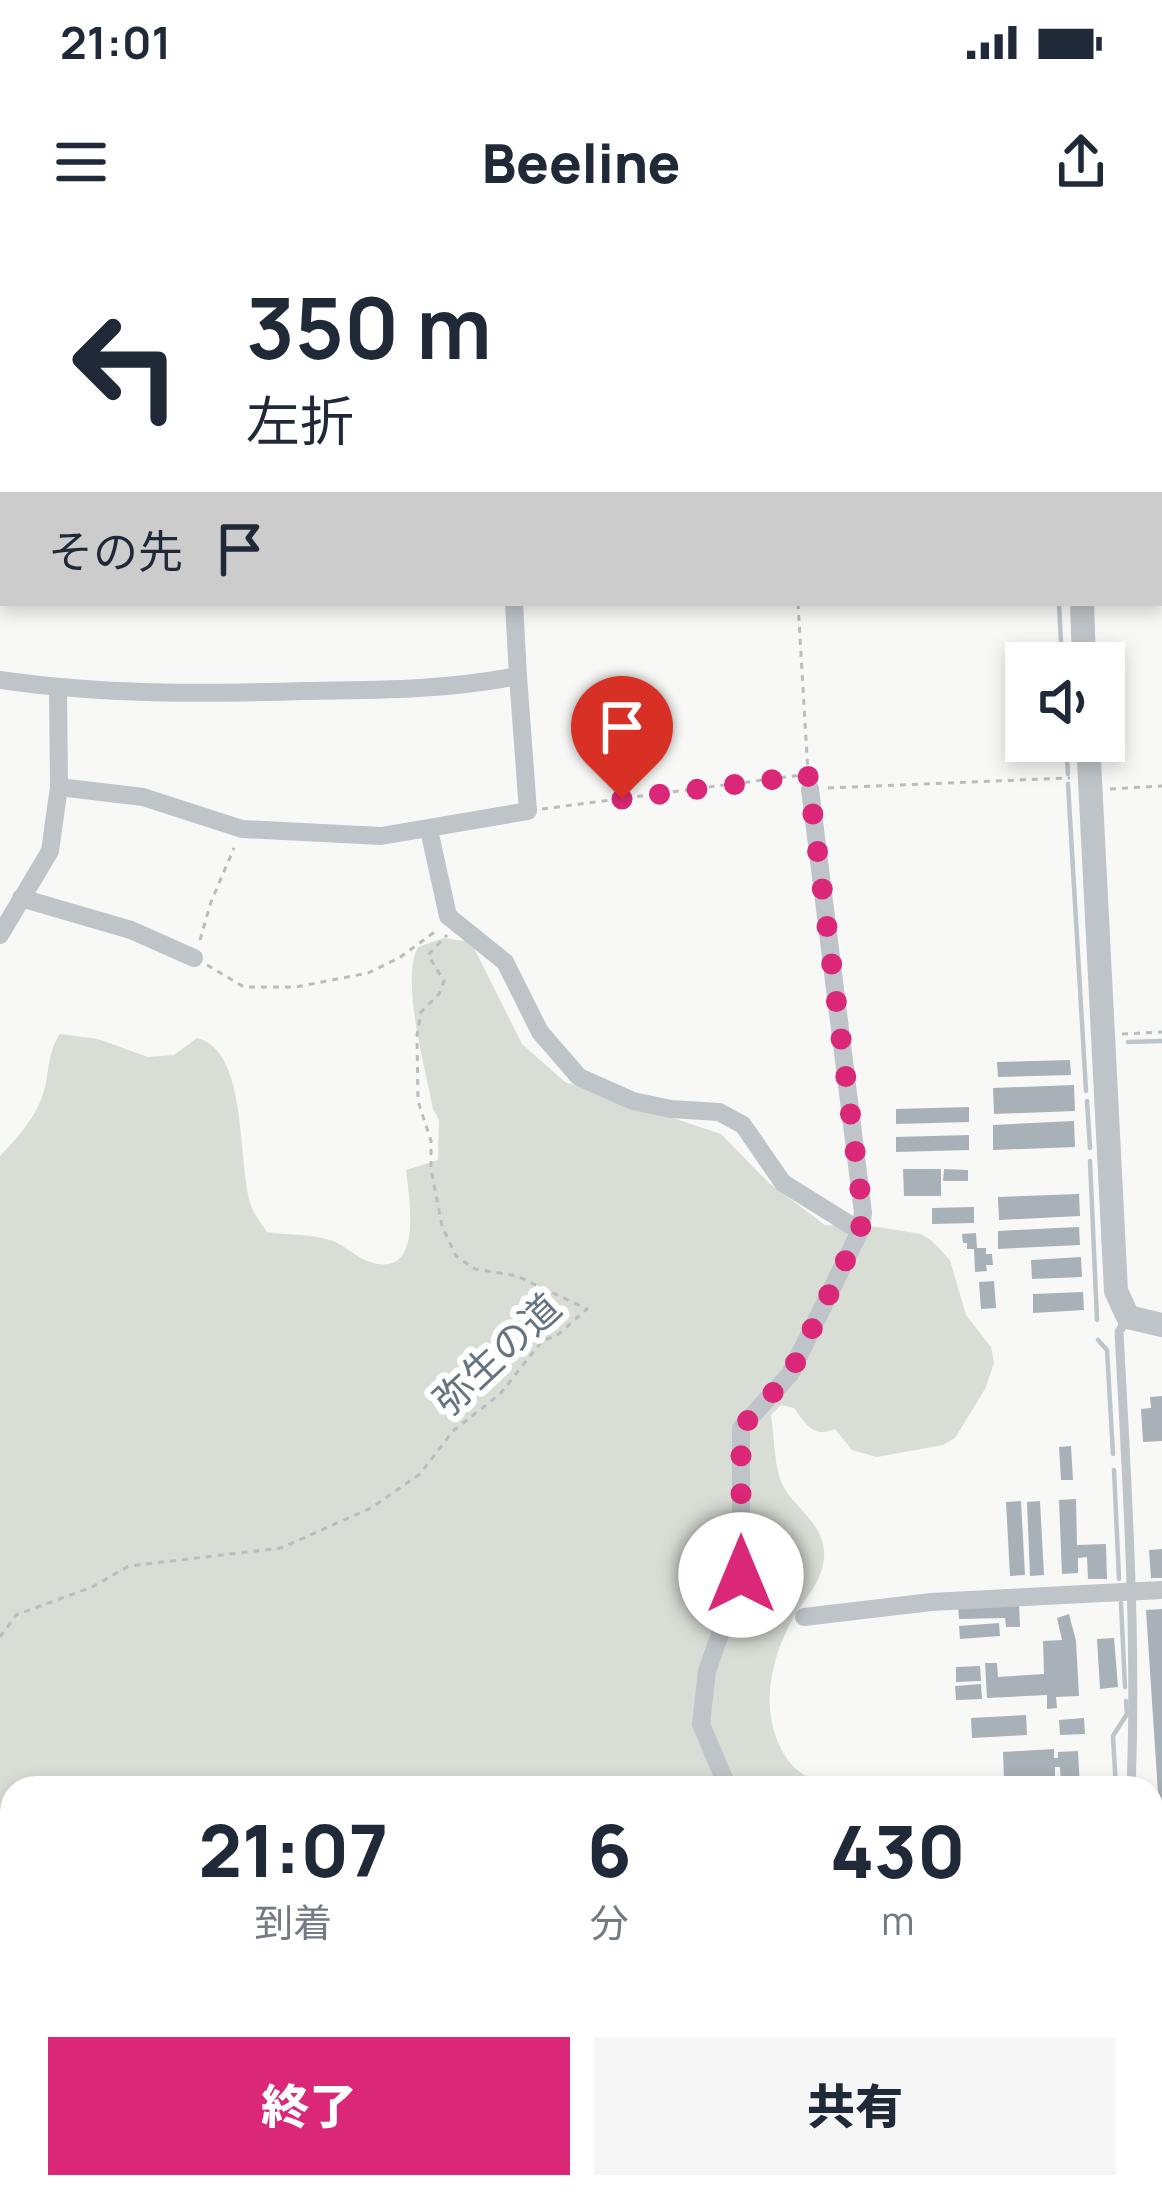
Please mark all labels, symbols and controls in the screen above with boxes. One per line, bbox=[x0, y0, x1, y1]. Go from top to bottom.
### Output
text: 21:01 bbox=[60, 11, 171, 73]
text: Beeline bbox=[482, 125, 680, 199]
icon: menu bbox=[48, 129, 114, 195]
icon: share bbox=[1048, 129, 1114, 195]
text: 350 m bbox=[246, 269, 492, 384]
icon: left bbox=[48, 288, 204, 444]
text: 左折 bbox=[246, 383, 354, 457]
icon: arrive bbox=[207, 516, 273, 582]
text: その先 bbox=[48, 520, 183, 582]
map controls bbox=[1005, 642, 1125, 762]
button: sound bbox=[1005, 642, 1125, 762]
pin bbox=[571, 676, 673, 799]
icon: arrive bbox=[589, 694, 655, 760]
street label: 弥生の道 bbox=[421, 1280, 572, 1426]
position arrow bbox=[678, 1512, 804, 1638]
text: 21:07 bbox=[199, 1800, 388, 1899]
text: 6 bbox=[587, 1800, 632, 1899]
text: 430 bbox=[830, 1801, 965, 1900]
text: m bbox=[881, 1893, 914, 1947]
text: 到着 bbox=[254, 1895, 332, 1949]
text: 分 bbox=[590, 1895, 629, 1949]
button: 終了 bbox=[48, 2037, 570, 2175]
button: 共有 bbox=[594, 2037, 1116, 2175]

